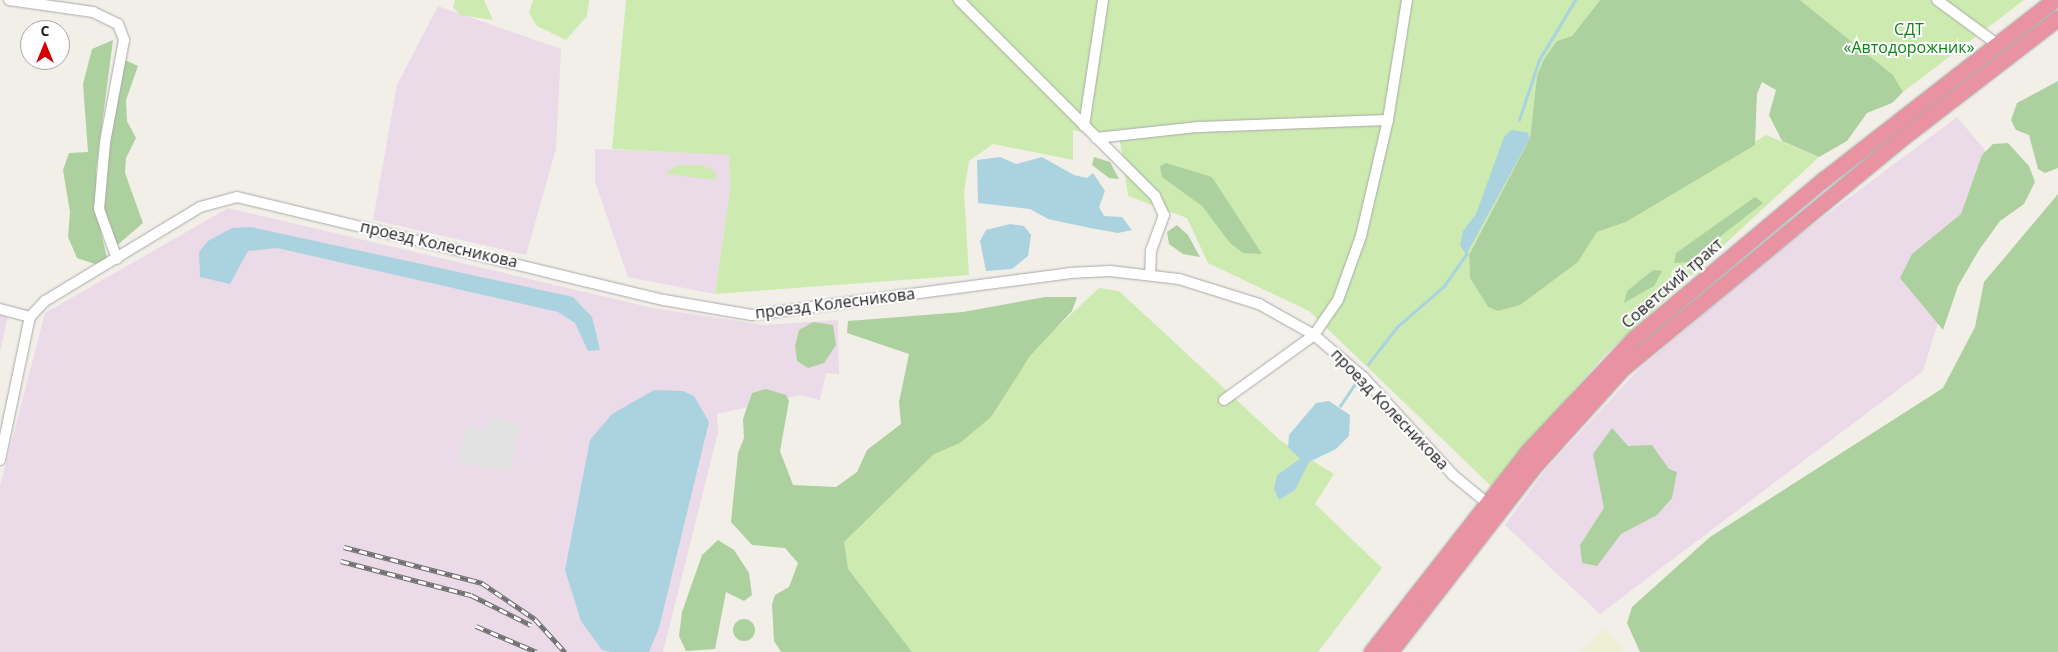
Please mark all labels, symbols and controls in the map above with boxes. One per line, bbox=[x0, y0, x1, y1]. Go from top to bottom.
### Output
park label: СДТ «Автодорожник» bbox=[1844, 19, 1974, 57]
north arrow bbox=[20, 20, 70, 70]
text: С bbox=[41, 21, 49, 40]
street label: проезд Колесникова bbox=[358, 217, 520, 271]
street label: Советский тракт bbox=[1617, 234, 1727, 332]
street label: проезд Колесникова bbox=[754, 284, 916, 322]
street label: проезд Колесникова bbox=[1327, 344, 1453, 474]

